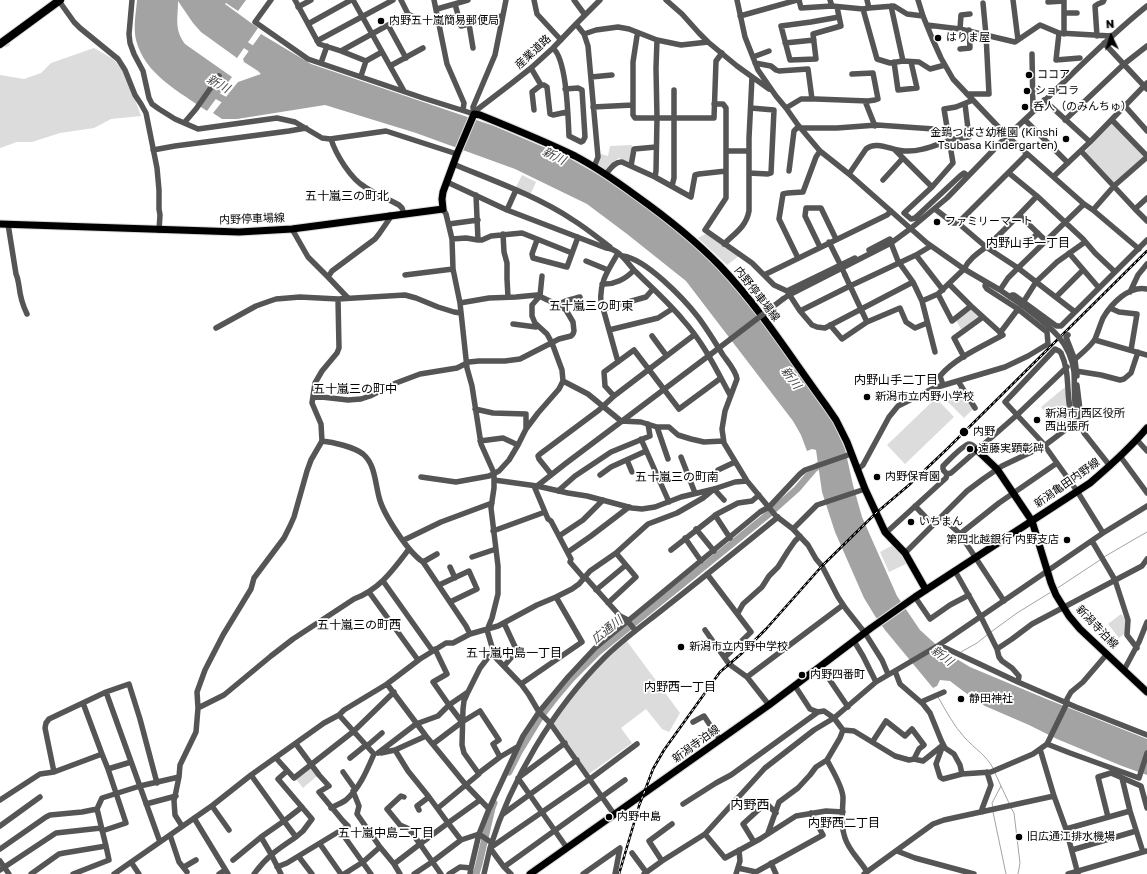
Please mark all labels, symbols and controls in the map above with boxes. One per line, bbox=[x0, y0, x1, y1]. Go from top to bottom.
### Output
place label: 内野五十嵐簡易郵便局 bbox=[389, 14, 499, 28]
marker: 内野五十嵐簡易郵便局 bbox=[376, 16, 386, 26]
north arrow bbox=[1091, 16, 1131, 56]
text: N bbox=[1105, 17, 1115, 30]
place label: はりま屋 bbox=[946, 31, 990, 45]
street label: 産業道路 bbox=[512, 32, 554, 72]
marker: はりま屋 bbox=[933, 33, 943, 43]
place label: ココア bbox=[1037, 68, 1070, 82]
marker: ココア bbox=[1024, 70, 1034, 80]
water label: 新川 bbox=[204, 72, 232, 96]
place label: ショコラ bbox=[1035, 84, 1079, 98]
marker: ショコラ bbox=[1022, 86, 1032, 96]
place label: 呑人（のみんちゅ） bbox=[1033, 100, 1132, 114]
marker: 呑人（のみんちゅ） bbox=[1020, 102, 1030, 112]
place label: 金鵄つばさ幼稚園 (Kinshi Tsubasa Kindergarten) bbox=[930, 126, 1058, 152]
marker: 金鵄つばさ幼稚園 (Kinshi Tsubasa Kindergarten) bbox=[1061, 134, 1071, 144]
water label: 新川 bbox=[540, 144, 568, 168]
district label: 五十嵐三の町北 bbox=[305, 189, 389, 203]
street label: 内野停車場線 bbox=[219, 211, 285, 227]
place label: ファミリーマート bbox=[945, 215, 1033, 229]
marker: ファミリーマート bbox=[932, 217, 942, 227]
district label: 内野山手一丁目 bbox=[986, 236, 1070, 250]
street label: 内野停車場線 bbox=[731, 264, 783, 324]
district label: 五十嵐三の町東 bbox=[549, 299, 633, 313]
water label: 新川 bbox=[778, 364, 804, 392]
district label: 内野山手二丁目 bbox=[854, 373, 938, 387]
district label: 五十嵐三の町中 bbox=[313, 382, 397, 396]
place label: 新潟市立内野小学校 bbox=[875, 390, 974, 404]
marker: 新潟市立内野小学校 bbox=[862, 392, 872, 402]
place label: 新潟市 西区役所 西出張所 bbox=[1045, 407, 1125, 433]
marker: 新潟市 西区役所 西出張所 bbox=[1032, 415, 1042, 425]
place label: 内野 bbox=[973, 425, 995, 439]
marker: 内野 bbox=[958, 426, 970, 438]
place label: 遠藤実顕彰碑 bbox=[978, 442, 1044, 456]
marker: 遠藤実顕彰碑 bbox=[965, 444, 975, 454]
street label: 新潟亀田内野線 bbox=[1032, 456, 1102, 510]
district label: 五十嵐三の町南 bbox=[635, 470, 719, 484]
place label: 内野保育園 bbox=[885, 470, 940, 484]
marker: 内野保育園 bbox=[872, 472, 882, 482]
place label: いちまん bbox=[919, 515, 963, 529]
marker: いちまん bbox=[906, 517, 916, 527]
place label: 第四北越銀行 内野支店 bbox=[946, 533, 1059, 547]
marker: 第四北越銀行 内野支店 bbox=[1062, 535, 1072, 545]
street label: 新潟寺泊線 bbox=[1073, 603, 1121, 651]
water label: 広通川 bbox=[588, 613, 626, 647]
district label: 五十嵐三の町西 bbox=[317, 618, 401, 632]
place label: 新潟市立内野中学校 bbox=[689, 640, 788, 654]
marker: 新潟市立内野中学校 bbox=[676, 642, 686, 652]
water label: 新川 bbox=[928, 643, 956, 669]
district label: 五十嵐中島一丁目 bbox=[466, 646, 562, 660]
place label: 内野四番町 bbox=[810, 668, 865, 682]
marker: 内野四番町 bbox=[797, 670, 807, 680]
district label: 内野西一丁目 bbox=[644, 680, 716, 694]
place label: 静田神社 bbox=[969, 692, 1013, 706]
marker: 静田神社 bbox=[956, 694, 966, 704]
street label: 新潟寺泊線 bbox=[670, 722, 722, 766]
district label: 内野西 bbox=[731, 797, 769, 813]
place label: 内野中島 bbox=[617, 810, 661, 824]
marker: 内野中島 bbox=[604, 812, 614, 822]
district label: 内野西二丁目 bbox=[808, 816, 880, 830]
district label: 五十嵐中島二丁目 bbox=[338, 826, 434, 840]
place label: 旧広通江排水機場 bbox=[1027, 830, 1115, 844]
marker: 旧広通江排水機場 bbox=[1014, 832, 1024, 842]

